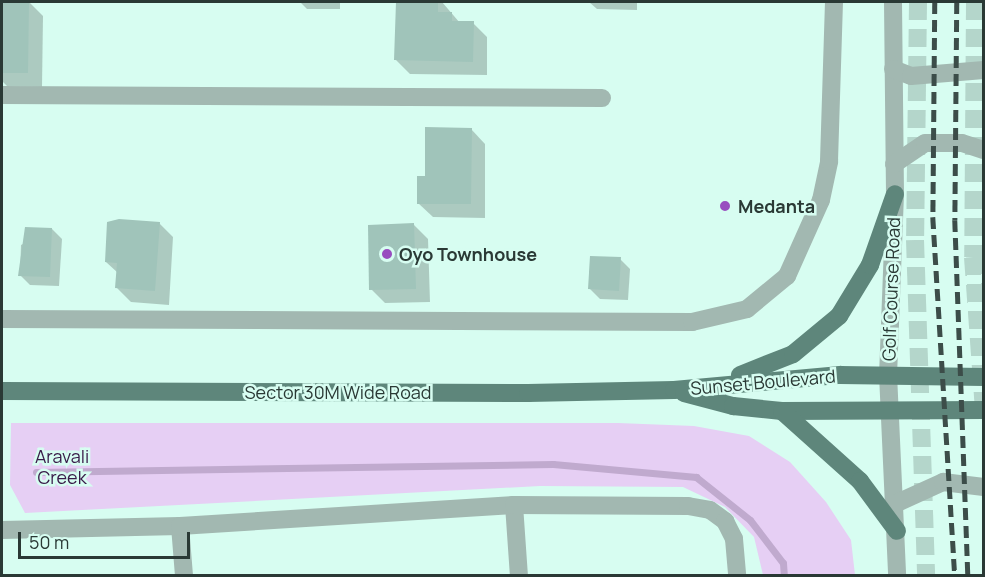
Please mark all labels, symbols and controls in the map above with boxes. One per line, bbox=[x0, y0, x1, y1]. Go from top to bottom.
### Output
place label: Medanta bbox=[738, 195, 815, 217]
marker: Medanta bbox=[716, 197, 734, 215]
street label: Golf Course Road bbox=[878, 217, 904, 361]
place label: Oyo Townhouse bbox=[399, 243, 537, 265]
marker: Oyo Townhouse bbox=[380, 247, 394, 261]
street label: Sunset Boulevard bbox=[690, 365, 836, 399]
street label: Sector 30M Wide Road bbox=[245, 381, 431, 403]
park label: Aravali Creek bbox=[35, 446, 89, 488]
scale bar bbox=[21, 520, 194, 558]
text: 50 m bbox=[29, 530, 69, 554]

